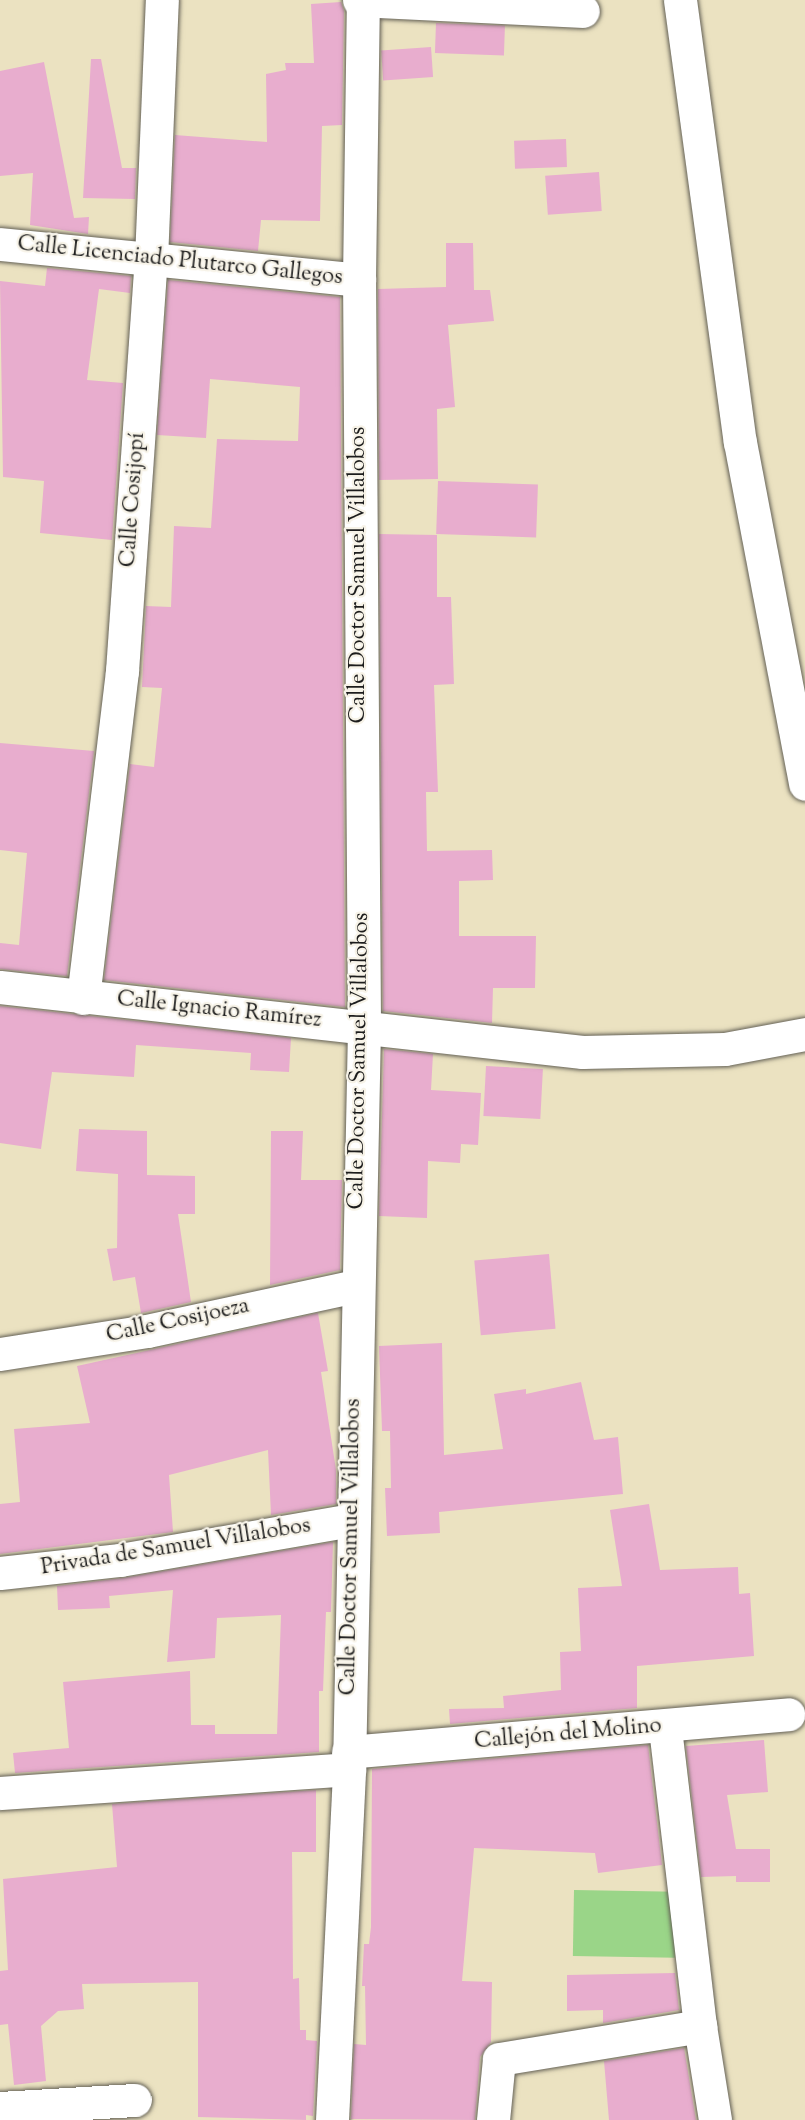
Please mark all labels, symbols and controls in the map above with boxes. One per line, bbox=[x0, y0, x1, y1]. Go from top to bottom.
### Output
street label: Calle Licenciado Plutarco Gallegos bbox=[16, 232, 344, 292]
street label: Calle Doctor Samuel Villalobos bbox=[347, 427, 373, 723]
street label: Calle Cosijopí bbox=[116, 432, 152, 568]
street label: Calle Doctor Samuel Villalobos bbox=[344, 912, 376, 1210]
street label: Calle Ignacio Ramírez bbox=[116, 987, 322, 1035]
street label: Calle Cosijoeza bbox=[104, 1294, 252, 1350]
street label: Calle Doctor Samuel Villalobos bbox=[336, 1398, 368, 1696]
street label: Privada de Samuel Villalobos bbox=[39, 1514, 313, 1582]
street label: Callejón del Molino bbox=[473, 1714, 663, 1756]

